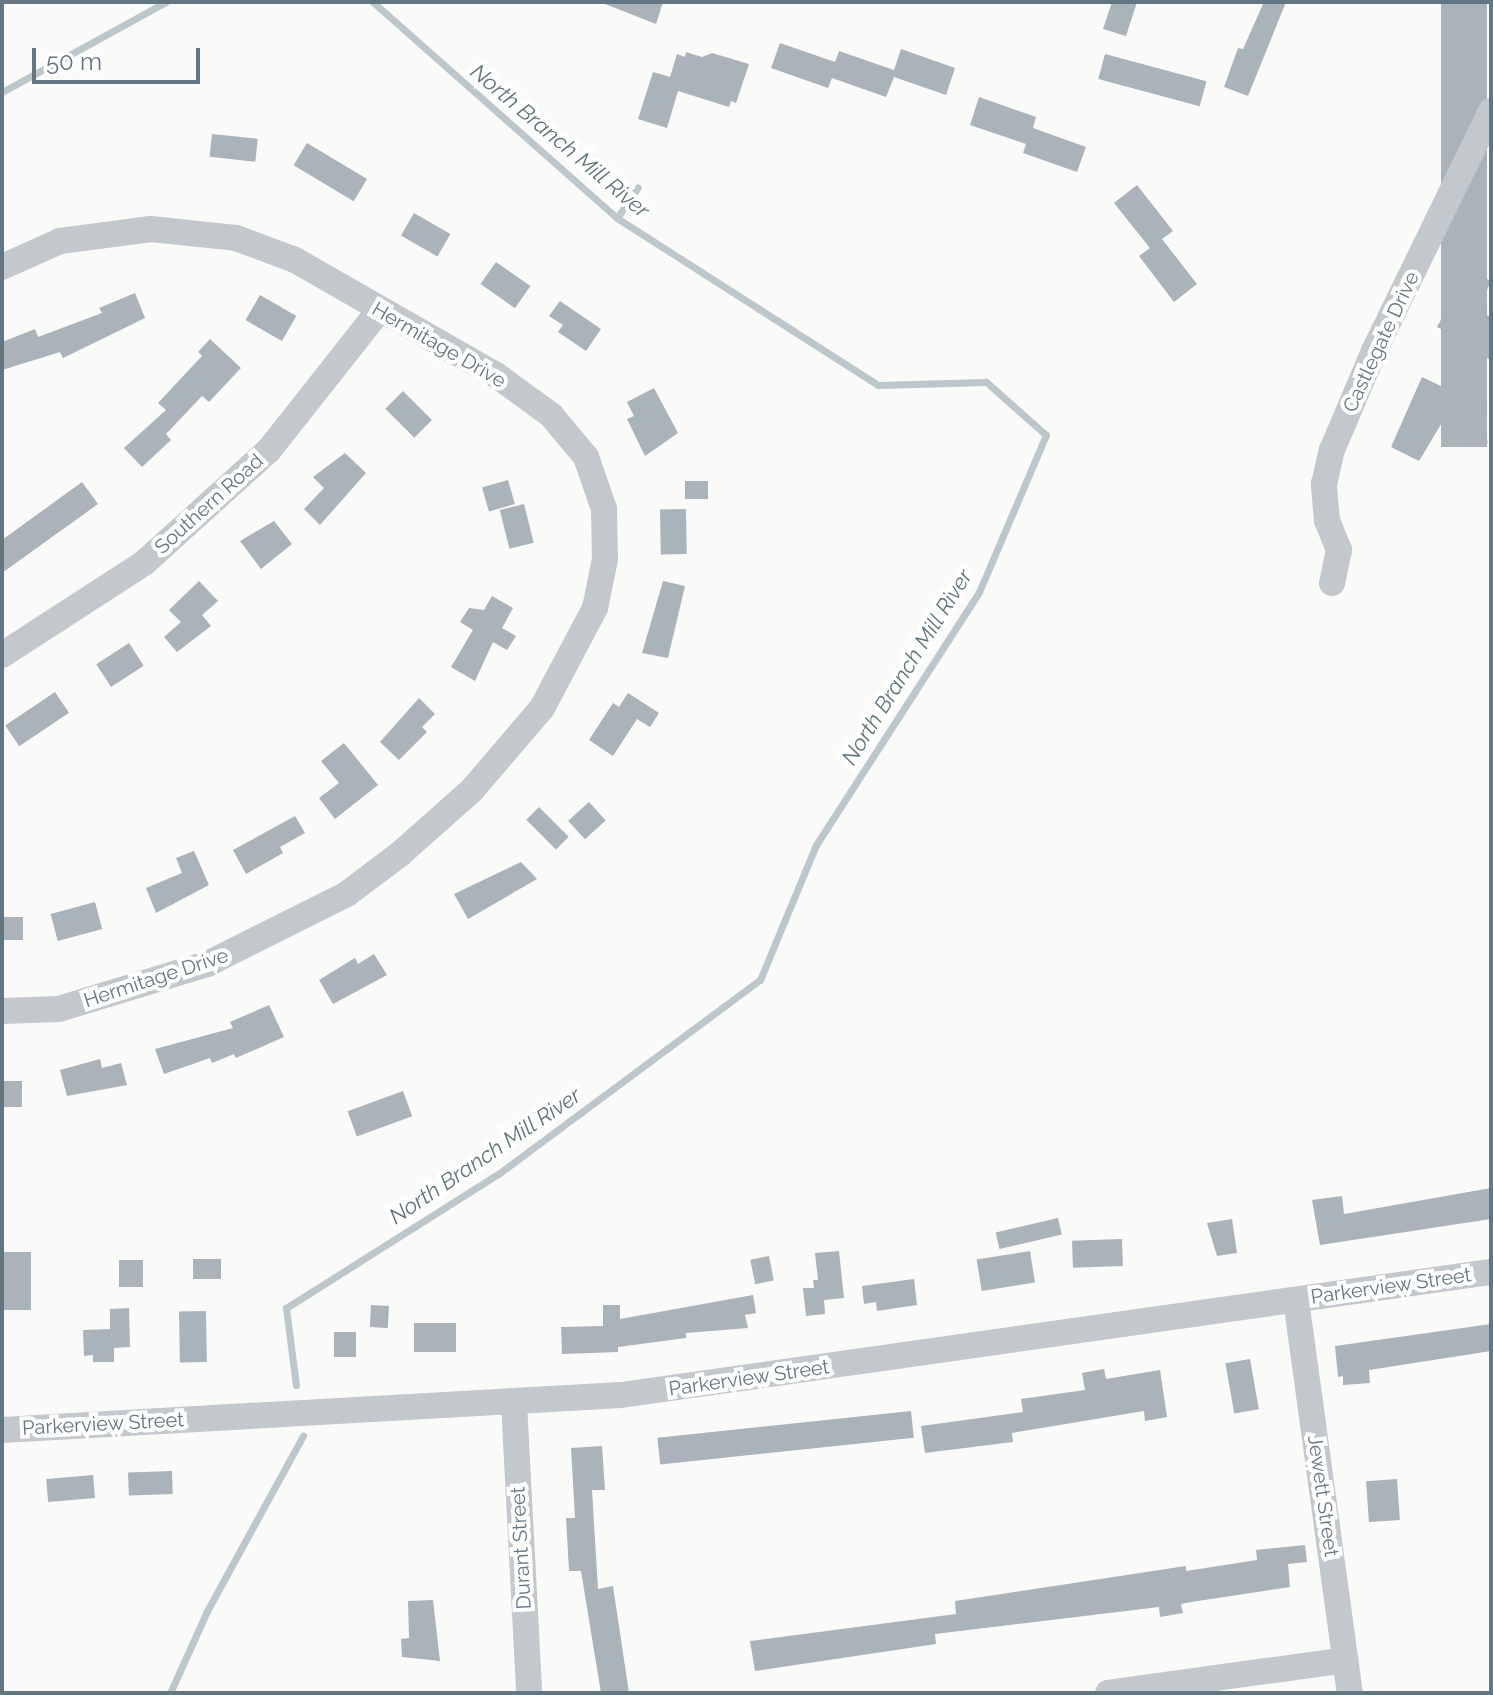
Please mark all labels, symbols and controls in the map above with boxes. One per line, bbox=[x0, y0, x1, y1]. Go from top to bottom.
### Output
scale bar bbox=[36, 32, 204, 82]
text: 50 m bbox=[46, 47, 102, 76]
water label: North Branch Mill River bbox=[465, 58, 655, 224]
street label: Castlegate Drive bbox=[1338, 268, 1424, 416]
street label: Hermitage Drive bbox=[368, 297, 510, 393]
street label: Southern Road bbox=[150, 449, 268, 559]
water label: North Branch Mill River bbox=[836, 564, 978, 770]
street label: Hermitage Drive bbox=[81, 943, 231, 1013]
water label: North Branch Mill River bbox=[384, 1082, 586, 1230]
street label: Parkerview Street bbox=[1309, 1263, 1473, 1309]
street label: Parkerview Street bbox=[667, 1355, 831, 1401]
street label: Parkerview Street bbox=[21, 1408, 185, 1440]
street label: Jewett Street bbox=[1303, 1434, 1343, 1558]
street label: Durant Street bbox=[506, 1486, 536, 1610]

